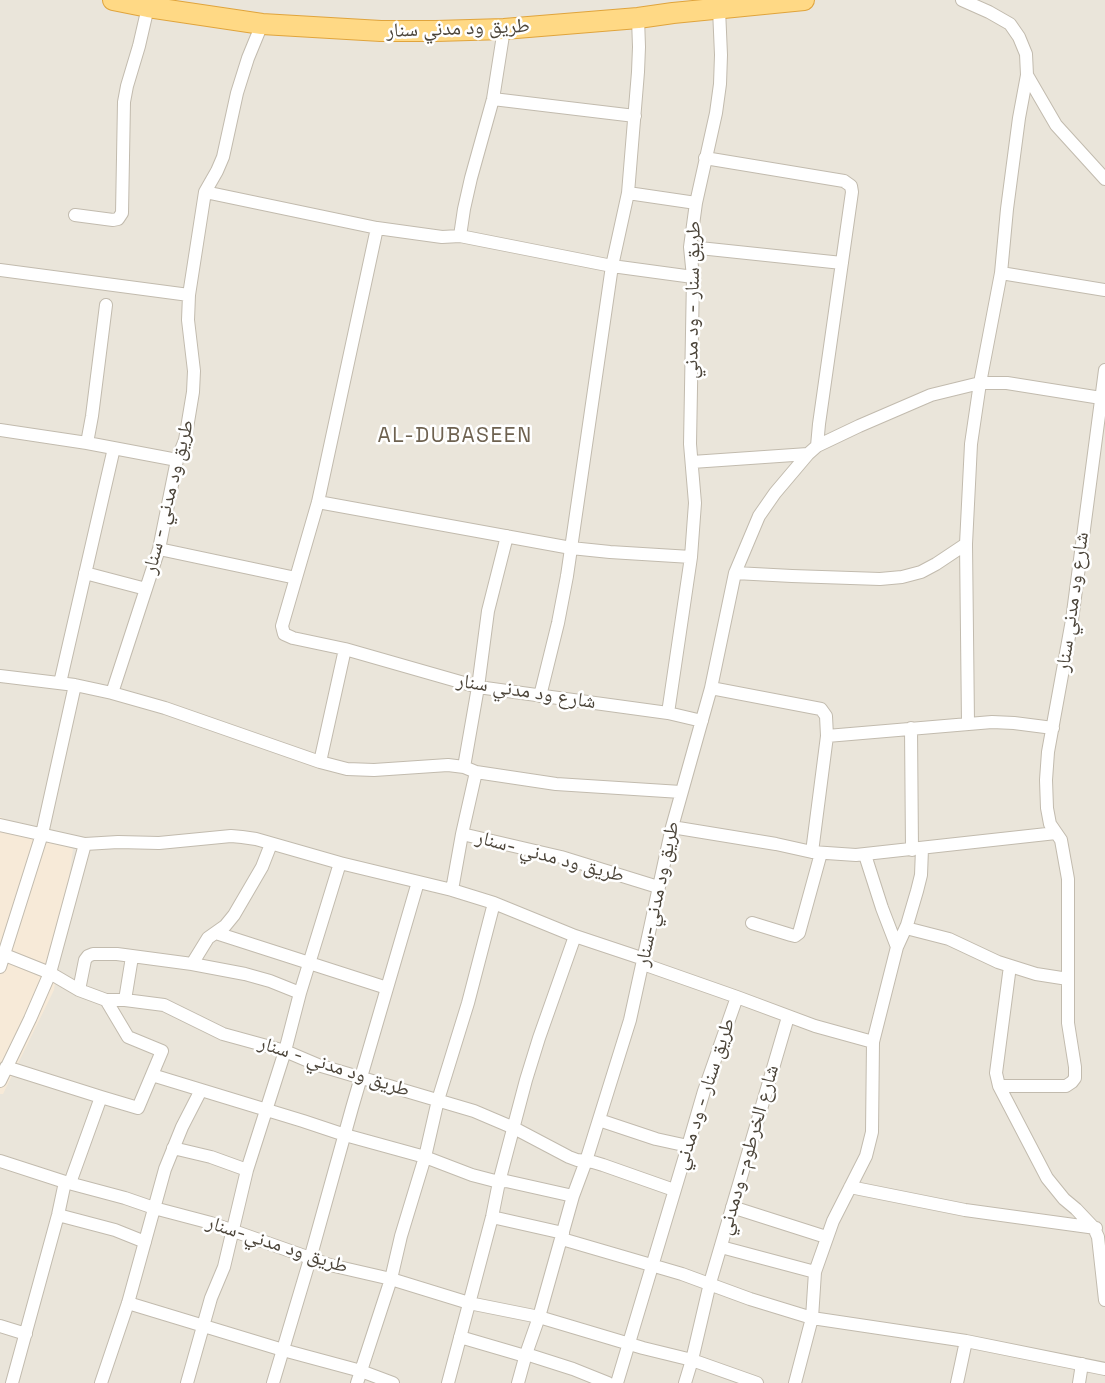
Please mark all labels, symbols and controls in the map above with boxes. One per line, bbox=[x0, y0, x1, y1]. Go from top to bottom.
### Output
street label: طريق ود مدني سنار bbox=[386, 15, 530, 43]
street label: طريق سنار - ود مدني bbox=[680, 221, 706, 379]
street label: طريق ود مدني - سنار bbox=[138, 417, 200, 577]
district label: AL-DUBASEEN bbox=[377, 423, 533, 449]
street label: شارع ود مدني سنار bbox=[1051, 531, 1095, 673]
street label: شارع ود مدني سنار bbox=[455, 669, 597, 715]
street label: طريق ود مدني-سنار bbox=[631, 819, 685, 969]
street label: طريق ود مدني -سنار bbox=[473, 826, 627, 888]
street label: طريق سنار - ود مدني bbox=[669, 1015, 741, 1173]
street label: طريق ود مدني - سنار bbox=[255, 1031, 413, 1103]
street label: شارع الخرطوم- ودمدني bbox=[713, 1062, 785, 1238]
street label: طريق ود مدني-سنار bbox=[203, 1211, 351, 1279]

